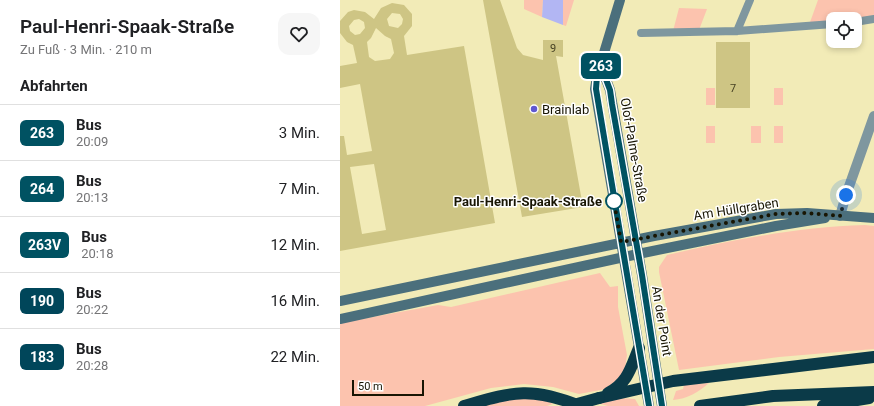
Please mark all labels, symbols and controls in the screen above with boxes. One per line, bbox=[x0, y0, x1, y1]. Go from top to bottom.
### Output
map controls bbox=[826, 12, 862, 48]
button: locate bbox=[826, 12, 862, 48]
button: heart bbox=[278, 13, 320, 55]
text: Paul-Henri-Spaak-Straße bbox=[20, 15, 234, 38]
text: Zu Fuß · 3 Min. · 210 m bbox=[20, 42, 152, 57]
house number: 9 bbox=[550, 42, 556, 55]
line badge: 263 bbox=[578, 53, 624, 79]
text: 263 bbox=[589, 58, 613, 74]
text: Abfahrten bbox=[20, 77, 88, 95]
house number: 7 bbox=[730, 82, 736, 95]
street label: Olof-Palme-Straße bbox=[617, 97, 651, 203]
place label: Brainlab bbox=[542, 102, 589, 117]
marker: Brainlab bbox=[529, 104, 539, 114]
text: Bus bbox=[76, 116, 102, 134]
text: 3 Min. bbox=[279, 124, 320, 142]
text: 263 bbox=[30, 125, 54, 141]
text: 20:09 bbox=[76, 134, 108, 149]
text: Bus bbox=[76, 172, 102, 190]
text: 7 Min. bbox=[279, 180, 320, 198]
text: 264 bbox=[30, 181, 54, 197]
your location bbox=[836, 185, 856, 205]
text: 20:13 bbox=[76, 190, 108, 205]
marker: Paul-Henri-Spaak-Straße bbox=[605, 192, 623, 210]
place label: Paul-Henri-Spaak-Straße bbox=[454, 194, 602, 209]
street label: Am Hüllgraben bbox=[692, 195, 780, 223]
text: Bus bbox=[81, 228, 107, 246]
text: 12 Min. bbox=[270, 236, 320, 254]
text: 263V bbox=[28, 237, 61, 253]
text: 20:18 bbox=[81, 246, 114, 261]
text: Bus bbox=[76, 284, 102, 302]
street label: An der Point bbox=[649, 285, 675, 357]
text: 16 Min. bbox=[270, 292, 320, 310]
text: 190 bbox=[30, 293, 54, 309]
text: 20:22 bbox=[76, 302, 108, 317]
text: Bus bbox=[76, 340, 102, 358]
text: 22 Min. bbox=[270, 348, 320, 366]
text: 183 bbox=[30, 349, 54, 365]
text: 20:28 bbox=[76, 358, 108, 373]
scale bar bbox=[352, 378, 424, 397]
text: 50 m bbox=[358, 380, 383, 393]

